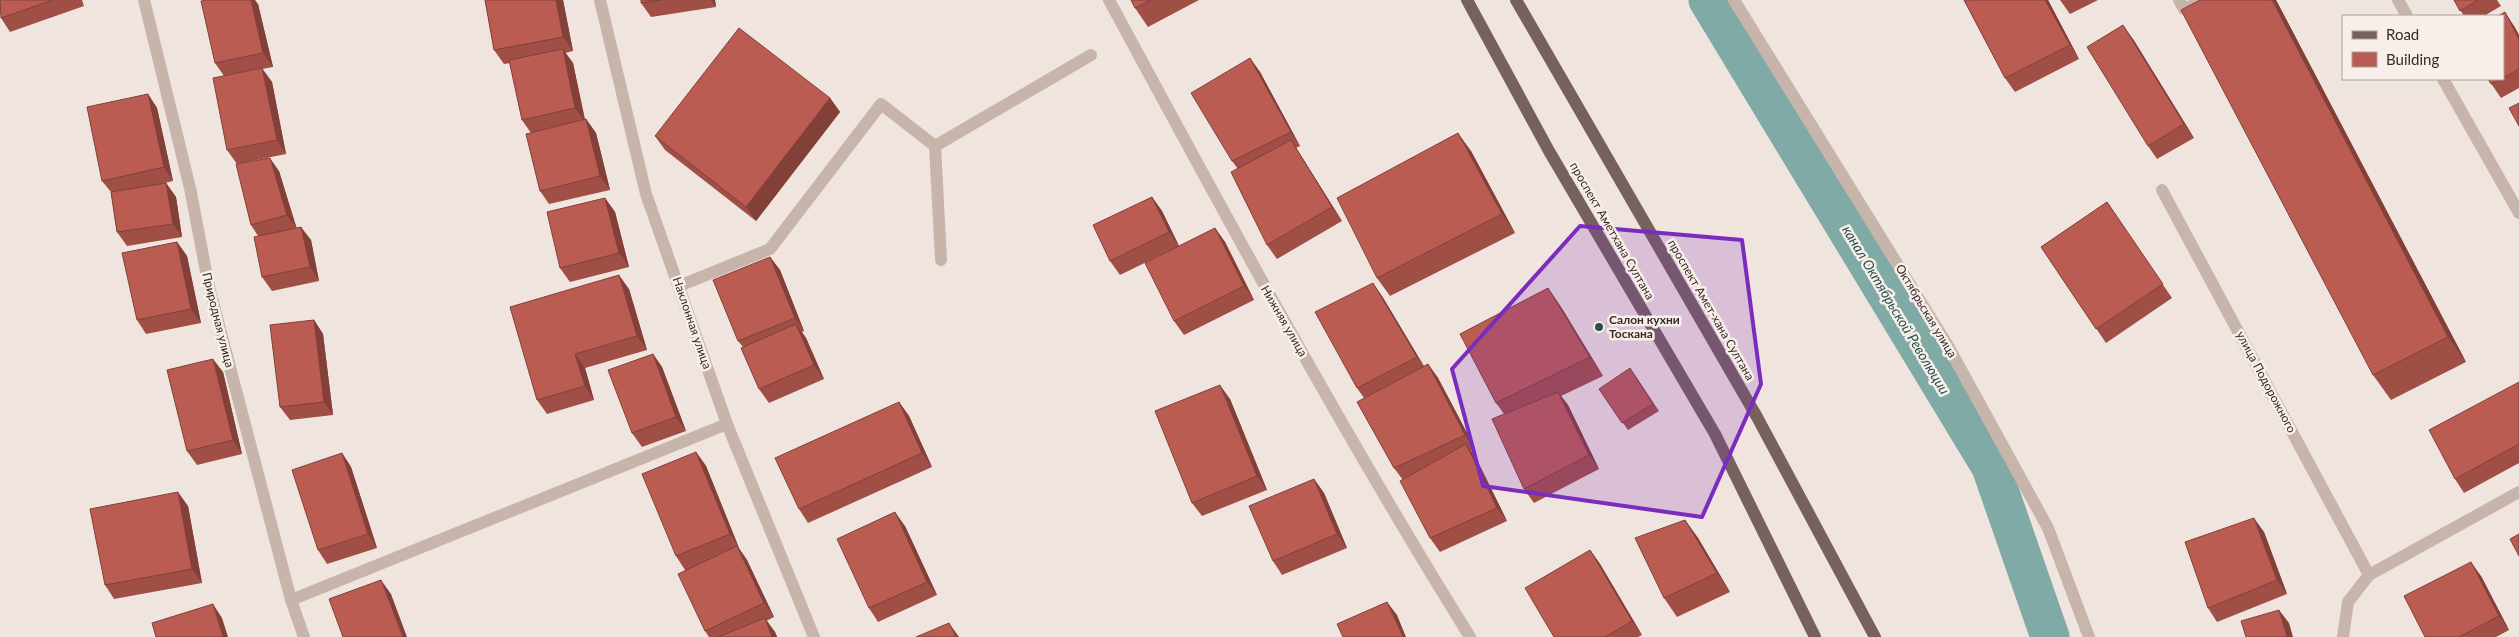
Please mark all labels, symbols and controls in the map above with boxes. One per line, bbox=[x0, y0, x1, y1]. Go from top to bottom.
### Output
legend bbox=[2342, 15, 2504, 80]
text: Road bbox=[2386, 25, 2419, 43]
text: Building bbox=[2386, 50, 2439, 68]
street label: проспект Аметхана Султана bbox=[1567, 159, 1658, 302]
water label: канал Октябрьской Революции bbox=[1839, 222, 1954, 397]
street label: проспект Амет-хана Султана bbox=[1665, 237, 1758, 383]
street label: Октябрьская улица bbox=[1893, 261, 1960, 360]
street label: Природная улица bbox=[199, 271, 238, 369]
street label: Наклонная улица bbox=[670, 275, 715, 371]
street label: Нижняя улица bbox=[1258, 282, 1311, 359]
place label: Салон кухни Тоскана bbox=[1609, 312, 1680, 341]
marker: Салон кухни Тоскана bbox=[1593, 321, 1605, 333]
street label: улица Подорожного bbox=[2233, 328, 2300, 435]

